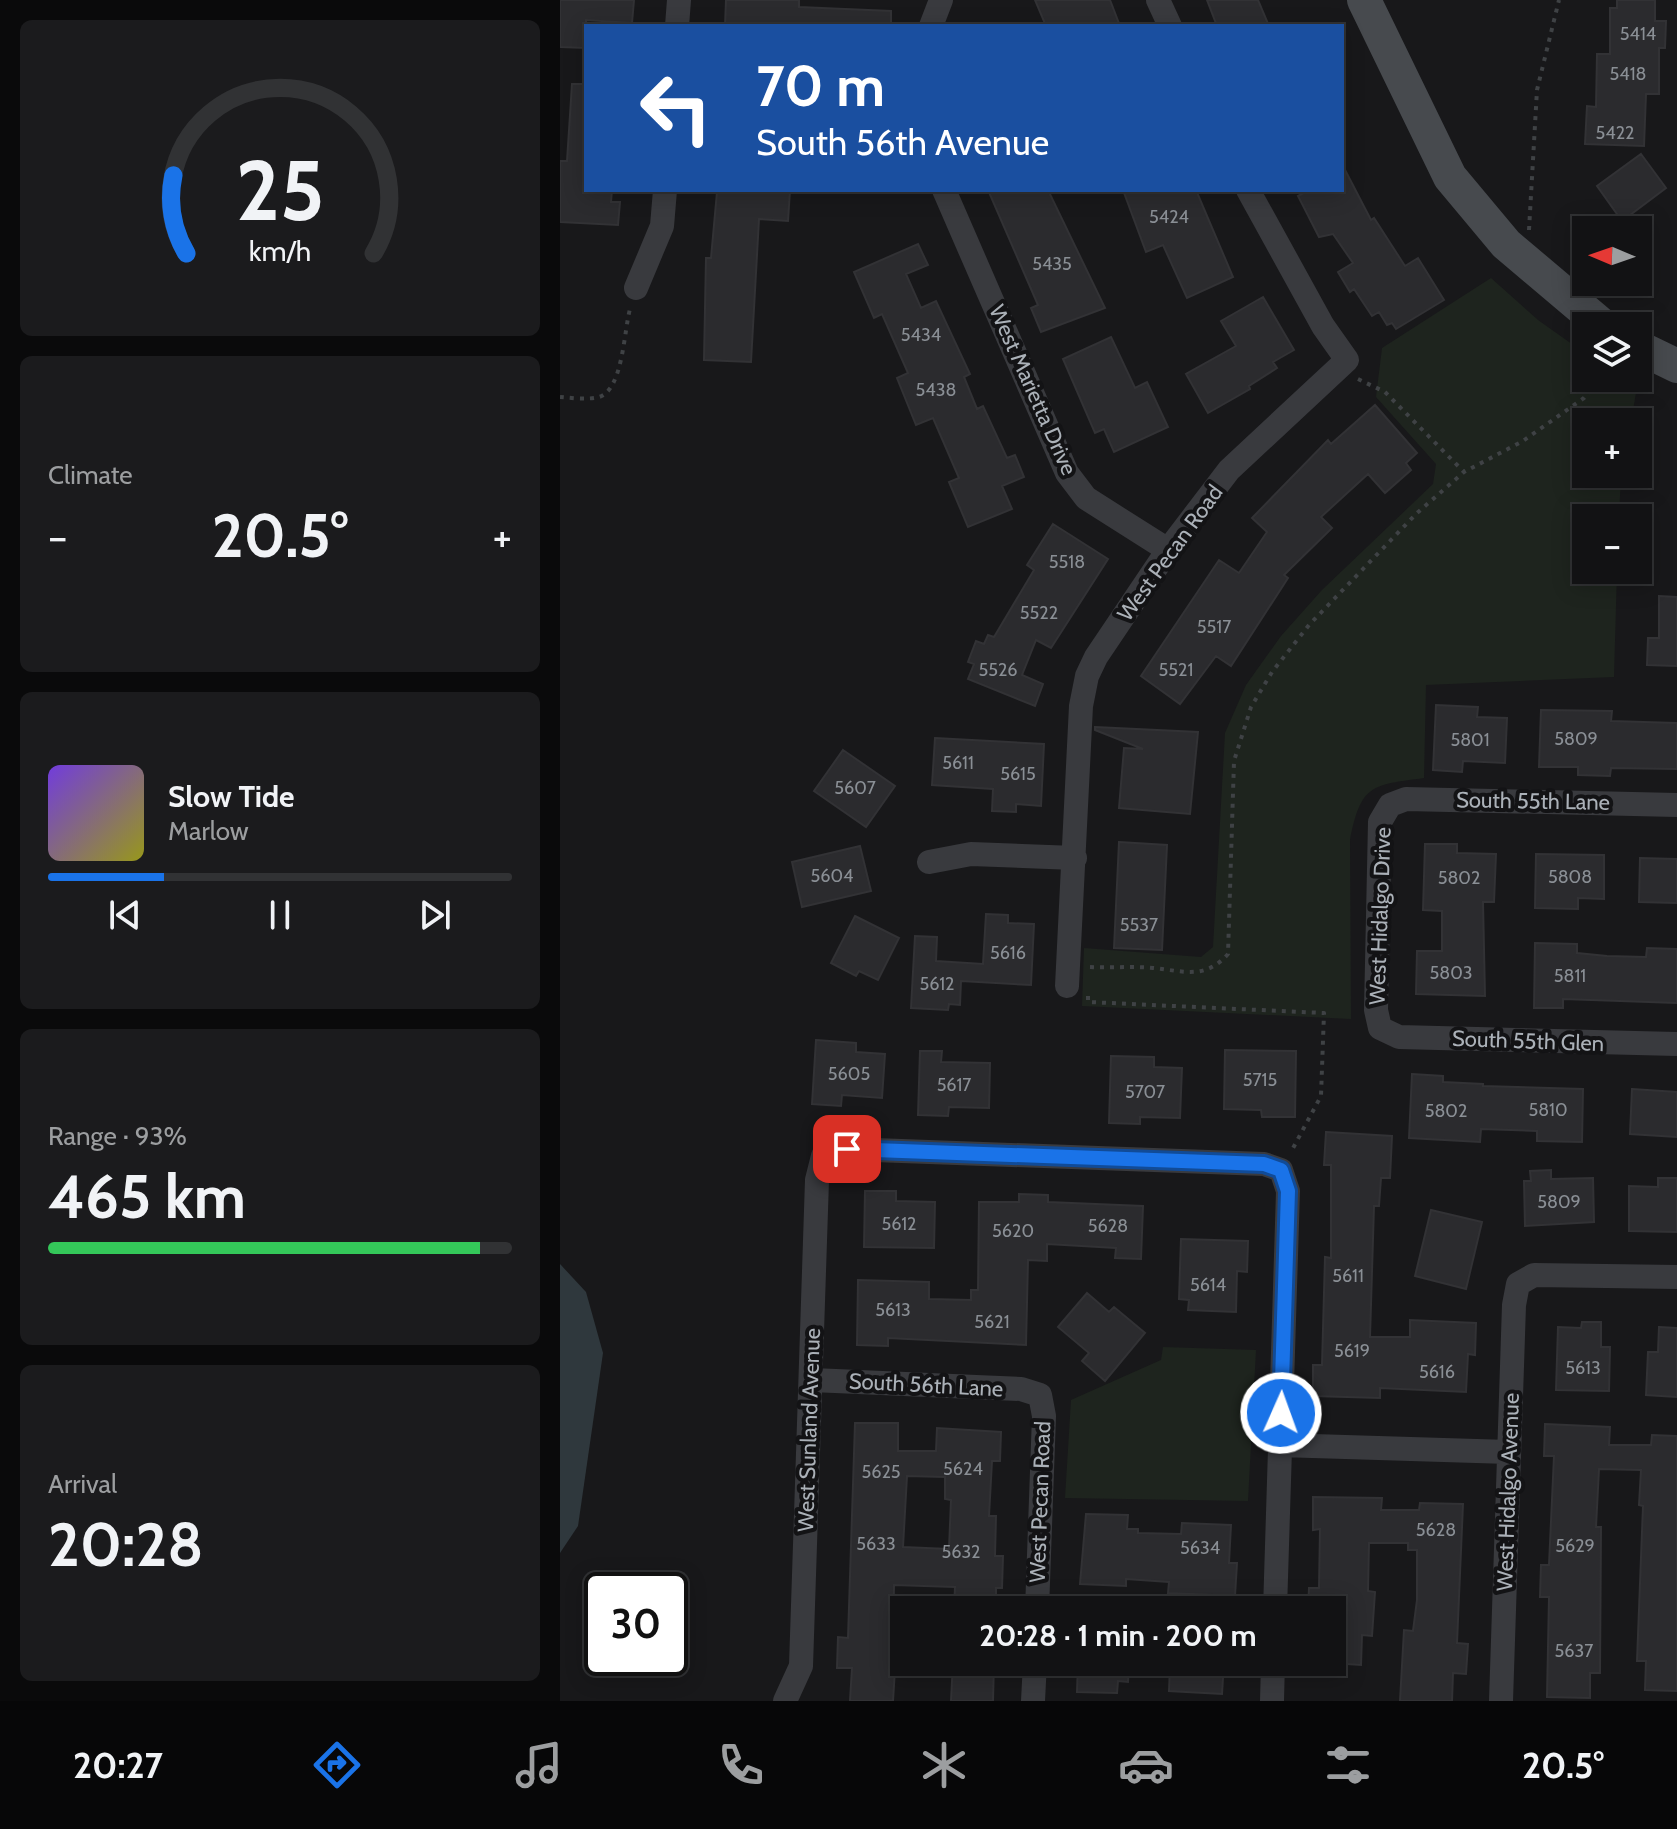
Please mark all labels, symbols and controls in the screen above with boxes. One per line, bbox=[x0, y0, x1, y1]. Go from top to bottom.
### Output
house number: 5414 bbox=[1620, 23, 1656, 45]
text: 70 m bbox=[756, 52, 885, 120]
icon: left bbox=[624, 56, 728, 160]
house number: 5418 bbox=[1610, 63, 1646, 85]
text: South 56th Avenue bbox=[756, 120, 1049, 164]
house number: 5422 bbox=[1595, 122, 1635, 144]
text: 25 bbox=[236, 140, 324, 241]
house number: 5424 bbox=[1149, 206, 1189, 228]
north arrow bbox=[1572, 216, 1652, 296]
map controls bbox=[1572, 216, 1652, 584]
text: km/h bbox=[249, 233, 311, 268]
house number: 5435 bbox=[1032, 253, 1072, 275]
street label: West Marietta Drive bbox=[983, 301, 1083, 479]
button: layers bbox=[1572, 312, 1652, 392]
house number: 5434 bbox=[901, 324, 941, 346]
house number: 5438 bbox=[916, 379, 956, 401]
button: + bbox=[1572, 408, 1652, 488]
text: Climate bbox=[48, 459, 133, 491]
street label: West Pecan Road bbox=[1112, 480, 1228, 626]
text: 20.5° bbox=[212, 499, 348, 572]
button: − bbox=[1572, 504, 1652, 584]
text: − bbox=[48, 510, 67, 563]
text: + bbox=[493, 510, 512, 563]
house number: 5518 bbox=[1049, 551, 1085, 573]
house number: 5522 bbox=[1020, 602, 1058, 624]
house number: 5517 bbox=[1197, 616, 1231, 638]
house number: 5526 bbox=[978, 659, 1018, 681]
house number: 5521 bbox=[1159, 659, 1193, 681]
house number: 5809 bbox=[1554, 728, 1598, 750]
house number: 5801 bbox=[1450, 729, 1490, 751]
house number: 5611 bbox=[942, 752, 974, 774]
house number: 5615 bbox=[1000, 763, 1036, 785]
house number: 5607 bbox=[834, 777, 876, 799]
text: Slow Tide bbox=[168, 778, 295, 815]
street label: South 55th Lane bbox=[1456, 786, 1610, 816]
text: Marlow bbox=[168, 815, 249, 847]
street label: West Hidalgo Drive bbox=[1363, 827, 1397, 1005]
house number: 5604 bbox=[811, 865, 853, 887]
house number: 5808 bbox=[1548, 866, 1592, 888]
house number: 5802 bbox=[1438, 867, 1480, 889]
icon: previous bbox=[103, 893, 147, 937]
icon: pause bbox=[258, 893, 302, 937]
icon: next bbox=[413, 893, 457, 937]
house number: 5537 bbox=[1120, 914, 1158, 936]
house number: 5616 bbox=[990, 942, 1026, 964]
house number: 5803 bbox=[1430, 962, 1472, 984]
house number: 5811 bbox=[1554, 965, 1586, 987]
house number: 5612 bbox=[919, 973, 955, 995]
street label: South 55th Glen bbox=[1451, 1025, 1605, 1057]
house number: 5605 bbox=[828, 1063, 870, 1085]
house number: 5715 bbox=[1243, 1069, 1277, 1091]
house number: 5617 bbox=[937, 1074, 971, 1096]
house number: 5707 bbox=[1125, 1081, 1165, 1103]
house number: 5810 bbox=[1528, 1099, 1568, 1121]
house number: 5802 bbox=[1425, 1100, 1467, 1122]
pin bbox=[813, 1115, 881, 1183]
text: Range · 93% bbox=[48, 1120, 187, 1152]
icon: arrive bbox=[825, 1127, 869, 1171]
text: 465 km bbox=[48, 1160, 246, 1233]
house number: 5809 bbox=[1537, 1191, 1581, 1213]
house number: 5612 bbox=[881, 1213, 917, 1235]
house number: 5628 bbox=[1088, 1215, 1128, 1237]
house number: 5620 bbox=[992, 1220, 1034, 1242]
house number: 5611 bbox=[1332, 1265, 1364, 1287]
house number: 5614 bbox=[1190, 1274, 1226, 1296]
house number: 5613 bbox=[875, 1299, 911, 1321]
house number: 5621 bbox=[974, 1311, 1010, 1333]
street label: West Sunland Avenue bbox=[792, 1327, 826, 1533]
house number: 5619 bbox=[1334, 1340, 1370, 1362]
house number: 5613 bbox=[1565, 1357, 1601, 1379]
house number: 5616 bbox=[1419, 1361, 1455, 1383]
street label: South 56th Lane bbox=[848, 1367, 1004, 1403]
position arrow bbox=[1239, 1371, 1323, 1455]
street label: West Hidalgo Avenue bbox=[1491, 1392, 1525, 1592]
street label: West Pecan Road bbox=[1024, 1421, 1056, 1583]
house number: 5624 bbox=[943, 1458, 983, 1480]
house number: 5625 bbox=[861, 1461, 901, 1483]
text: Arrival bbox=[48, 1468, 117, 1500]
text: 20:28 bbox=[48, 1508, 203, 1581]
house number: 5628 bbox=[1416, 1519, 1456, 1541]
house number: 5633 bbox=[856, 1533, 896, 1555]
house number: 5629 bbox=[1555, 1535, 1595, 1557]
house number: 5634 bbox=[1180, 1537, 1220, 1559]
house number: 5632 bbox=[941, 1541, 981, 1563]
speed limit sign: 30 bbox=[584, 1572, 688, 1676]
text: 20:28 · 1 min · 200 m bbox=[979, 1617, 1257, 1654]
house number: 5637 bbox=[1555, 1640, 1593, 1662]
icon: directions bbox=[309, 1737, 365, 1793]
icon: music bbox=[511, 1737, 567, 1793]
icon: phone bbox=[713, 1737, 769, 1793]
icon: climate bbox=[916, 1737, 972, 1793]
icon: car bbox=[1118, 1737, 1174, 1793]
icon: filters bbox=[1320, 1737, 1376, 1793]
text: 20:27 bbox=[73, 1743, 163, 1787]
text: 20.5° bbox=[1522, 1743, 1604, 1787]

